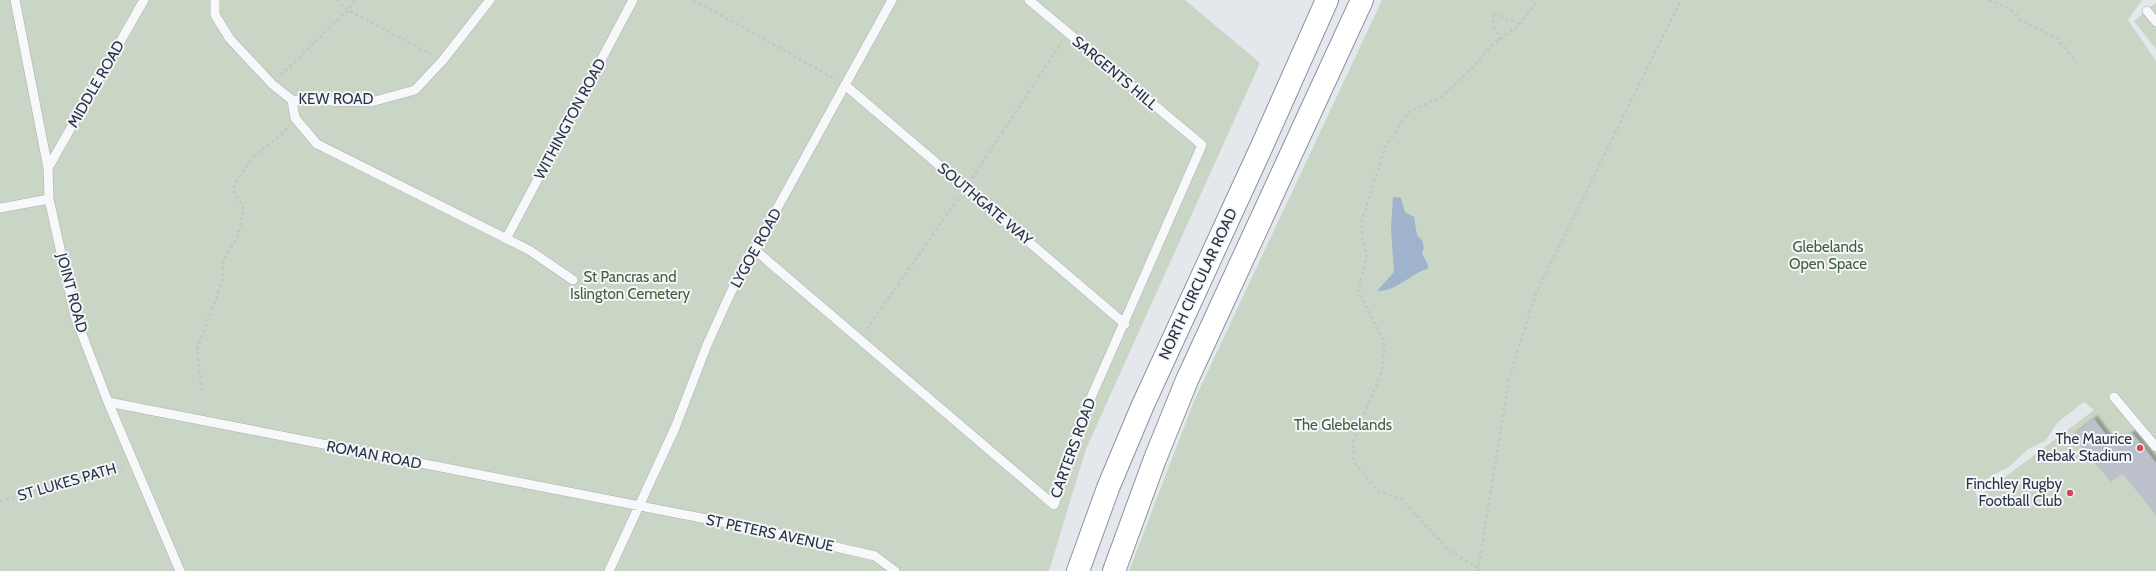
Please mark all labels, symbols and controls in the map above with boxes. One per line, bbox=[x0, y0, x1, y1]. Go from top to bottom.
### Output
street label: SARGENTS HILL bbox=[1069, 32, 1162, 114]
street label: MIDDLE ROAD bbox=[64, 37, 128, 131]
street label: WITHINGTON ROAD bbox=[530, 55, 610, 183]
street label: KEW ROAD bbox=[299, 90, 374, 108]
street label: SOUTHGATE WAY bbox=[934, 159, 1036, 249]
street label: LYGOE ROAD bbox=[727, 205, 785, 291]
street label: NORTH CIRCULAR ROAD bbox=[1155, 205, 1241, 363]
park label: Glebelands Open Space bbox=[1789, 238, 1867, 273]
street label: JOINT ROAD bbox=[52, 250, 91, 335]
park label: St Pancras and Islington Cemetery bbox=[570, 268, 690, 303]
street label: CARTERS ROAD bbox=[1047, 395, 1100, 501]
park label: The Glebelands bbox=[1294, 416, 1392, 434]
place label: The Maurice Rebak Stadium bbox=[2037, 430, 2132, 465]
street label: ROMAN ROAD bbox=[325, 437, 423, 473]
marker: The Maurice Rebak Stadium bbox=[2135, 443, 2145, 453]
street label: ST LUKES PATH bbox=[15, 459, 119, 505]
place label: Finchley Rugby Football Club bbox=[1966, 475, 2062, 510]
marker: Finchley Rugby Football Club bbox=[2065, 488, 2075, 498]
street label: ST PETERS AVENUE bbox=[704, 511, 836, 555]

